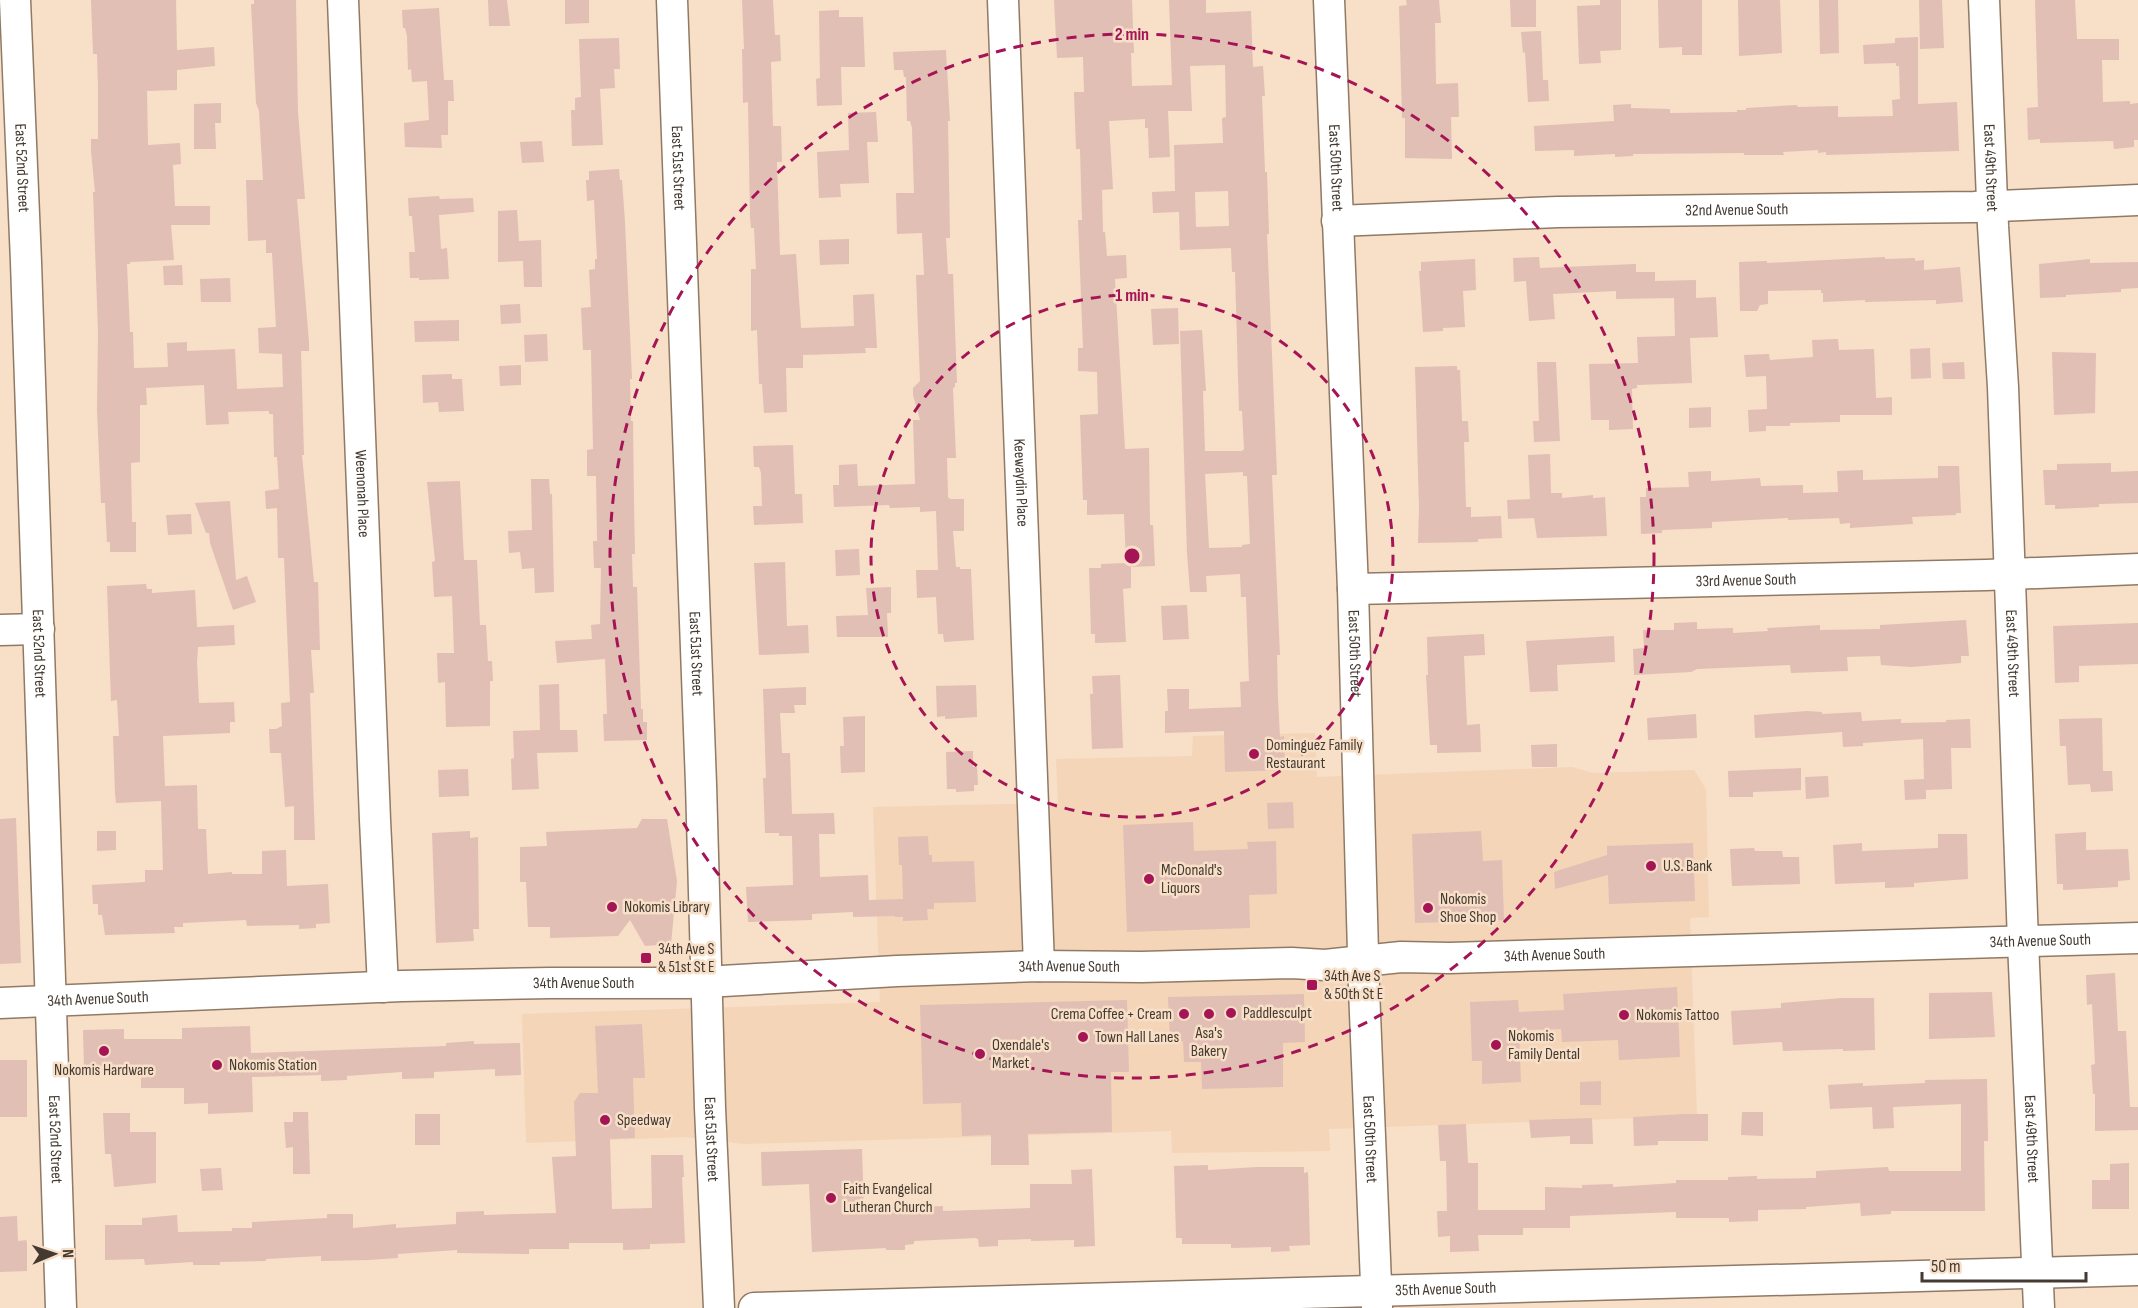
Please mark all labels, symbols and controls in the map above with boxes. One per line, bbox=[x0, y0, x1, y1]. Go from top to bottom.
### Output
text: 2 min bbox=[1115, 24, 1149, 45]
street label: East 52nd Street bbox=[11, 123, 33, 213]
street label: East 50th Street bbox=[1325, 124, 1347, 212]
street label: East 49th Street bbox=[1979, 124, 2002, 212]
street label: East 51st Street bbox=[667, 125, 689, 211]
street label: 32nd Avenue South bbox=[1685, 200, 1788, 220]
text: 1 min bbox=[1115, 285, 1149, 306]
street label: Keewaydin Place bbox=[1010, 438, 1032, 527]
street label: Weenonah Place bbox=[351, 449, 373, 538]
centre of rings bbox=[1122, 546, 1142, 566]
street label: 33rd Avenue South bbox=[1695, 570, 1796, 591]
street label: East 52nd Street bbox=[28, 609, 50, 698]
street label: East 49th Street bbox=[2002, 609, 2024, 698]
street label: East 50th Street bbox=[1344, 610, 1365, 698]
street label: East 51st Street bbox=[685, 611, 707, 696]
place label: Dominguez Family Restaurant bbox=[1266, 736, 1363, 773]
marker: Dominguez Family Restaurant bbox=[1247, 747, 1261, 761]
place label: U.S. Bank bbox=[1663, 857, 1712, 876]
marker: U.S. Bank bbox=[1644, 859, 1658, 873]
place label: McDonald's Liquors bbox=[1161, 861, 1223, 898]
marker: McDonald's Liquors bbox=[1142, 872, 1156, 886]
place label: Nokomis Shoe Shop bbox=[1440, 890, 1496, 927]
place label: Nokomis Library bbox=[624, 898, 710, 917]
marker: Nokomis Library bbox=[605, 900, 619, 914]
marker: Nokomis Shoe Shop bbox=[1421, 901, 1435, 915]
street label: 34th Avenue South bbox=[1989, 930, 2091, 952]
place label: 34th Ave S & 51st St E bbox=[658, 940, 715, 977]
street label: 34th Avenue South bbox=[1504, 944, 1606, 966]
marker: 34th Ave S & 51st St E bbox=[639, 951, 653, 965]
street label: 34th Avenue South bbox=[1018, 956, 1120, 976]
place label: 34th Ave S & 50th St E bbox=[1324, 967, 1383, 1004]
street label: 34th Avenue South bbox=[533, 973, 634, 993]
marker: 34th Ave S & 50th St E bbox=[1305, 978, 1319, 992]
street label: 34th Avenue South bbox=[47, 987, 149, 1010]
place label: Paddlesculpt bbox=[1243, 1004, 1312, 1023]
place label: Crema Coffee + Cream bbox=[1051, 1005, 1172, 1024]
marker: Paddlesculpt bbox=[1224, 1006, 1238, 1020]
place label: Nokomis Tattoo bbox=[1636, 1006, 1719, 1025]
marker: Crema Coffee + Cream bbox=[1177, 1007, 1191, 1021]
marker: Asa's Bakery bbox=[1202, 1007, 1216, 1021]
marker: Nokomis Tattoo bbox=[1617, 1008, 1631, 1022]
place label: Asa's Bakery bbox=[1191, 1024, 1227, 1061]
place label: Nokomis Family Dental bbox=[1508, 1027, 1580, 1064]
place label: Town Hall Lanes bbox=[1095, 1028, 1180, 1047]
marker: Town Hall Lanes bbox=[1076, 1030, 1090, 1044]
place label: Oxendale's Market bbox=[992, 1036, 1050, 1073]
marker: Nokomis Family Dental bbox=[1489, 1038, 1503, 1052]
marker: Nokomis Hardware bbox=[97, 1044, 111, 1058]
marker: Oxendale's Market bbox=[973, 1047, 987, 1061]
place label: Nokomis Station bbox=[229, 1056, 317, 1075]
marker: Nokomis Station bbox=[210, 1058, 224, 1072]
place label: Nokomis Hardware bbox=[54, 1061, 154, 1080]
street label: East 52nd Street bbox=[44, 1095, 66, 1184]
street label: East 50th Street bbox=[1359, 1095, 1381, 1183]
street label: East 49th Street bbox=[2020, 1095, 2043, 1183]
street label: East 51st Street bbox=[700, 1097, 723, 1182]
place label: Speedway bbox=[617, 1111, 671, 1130]
marker: Speedway bbox=[598, 1113, 612, 1127]
place label: Faith Evangelical Lutheran Church bbox=[843, 1180, 933, 1217]
marker: Faith Evangelical Lutheran Church bbox=[824, 1191, 838, 1205]
north arrow bbox=[24, 1224, 84, 1284]
scale bar bbox=[1922, 1245, 2086, 1283]
text: N bbox=[58, 1249, 77, 1258]
text: 50 m bbox=[1931, 1256, 1961, 1277]
street label: 35th Avenue South bbox=[1395, 1278, 1497, 1300]

